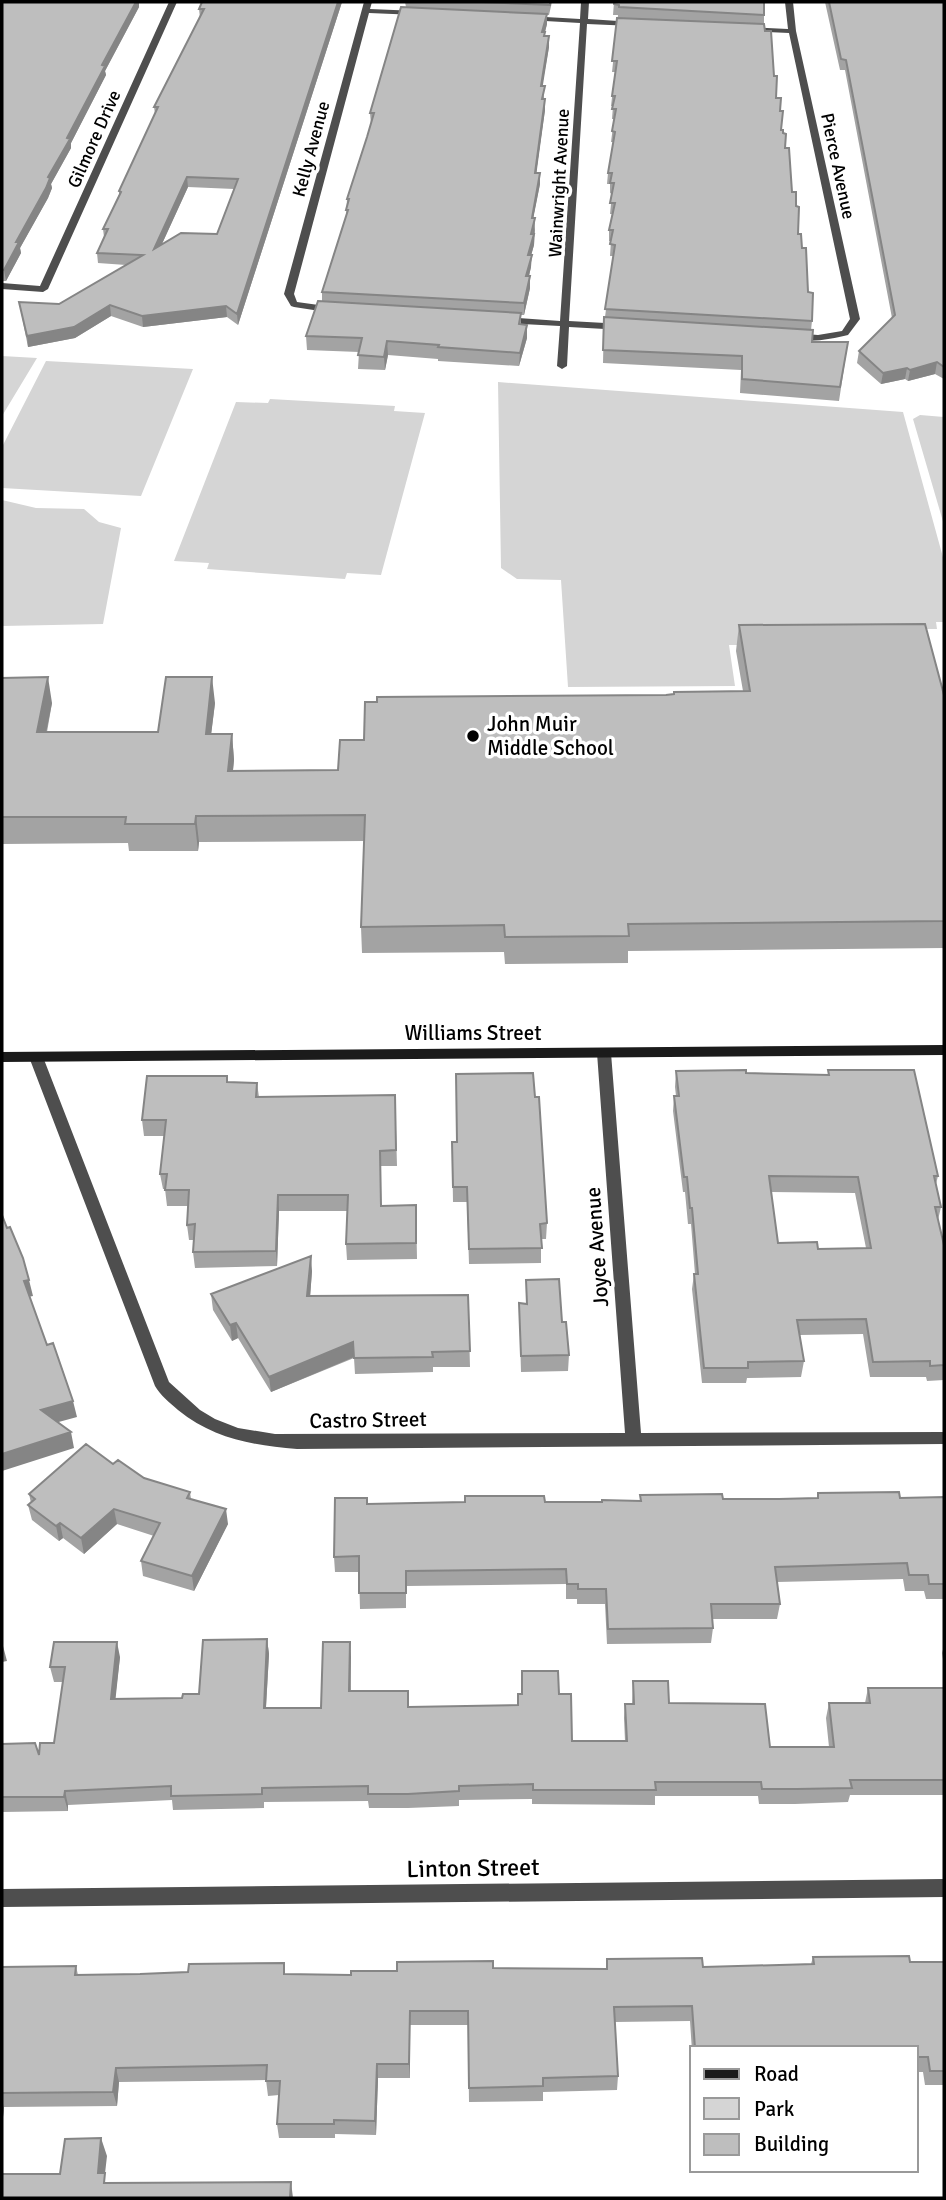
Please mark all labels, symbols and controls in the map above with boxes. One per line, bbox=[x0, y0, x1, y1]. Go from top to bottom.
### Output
street label: Gilmore Drive bbox=[63, 87, 125, 191]
street label: Kelly Avenue bbox=[288, 99, 334, 199]
street label: Wainwright Avenue bbox=[544, 108, 574, 258]
street label: Pierce Avenue bbox=[816, 111, 860, 221]
place label: John Muir Middle School bbox=[487, 711, 614, 761]
marker: John Muir Middle School bbox=[465, 728, 481, 744]
street label: Williams Street bbox=[404, 1020, 542, 1046]
street label: Joyce Avenue bbox=[580, 1186, 614, 1308]
street label: Castro Street bbox=[309, 1406, 427, 1434]
street label: Linton Street bbox=[406, 1852, 540, 1884]
legend bbox=[690, 2046, 918, 2172]
text: Road bbox=[754, 2061, 799, 2087]
text: Park bbox=[754, 2096, 795, 2122]
text: Building bbox=[754, 2131, 829, 2157]

